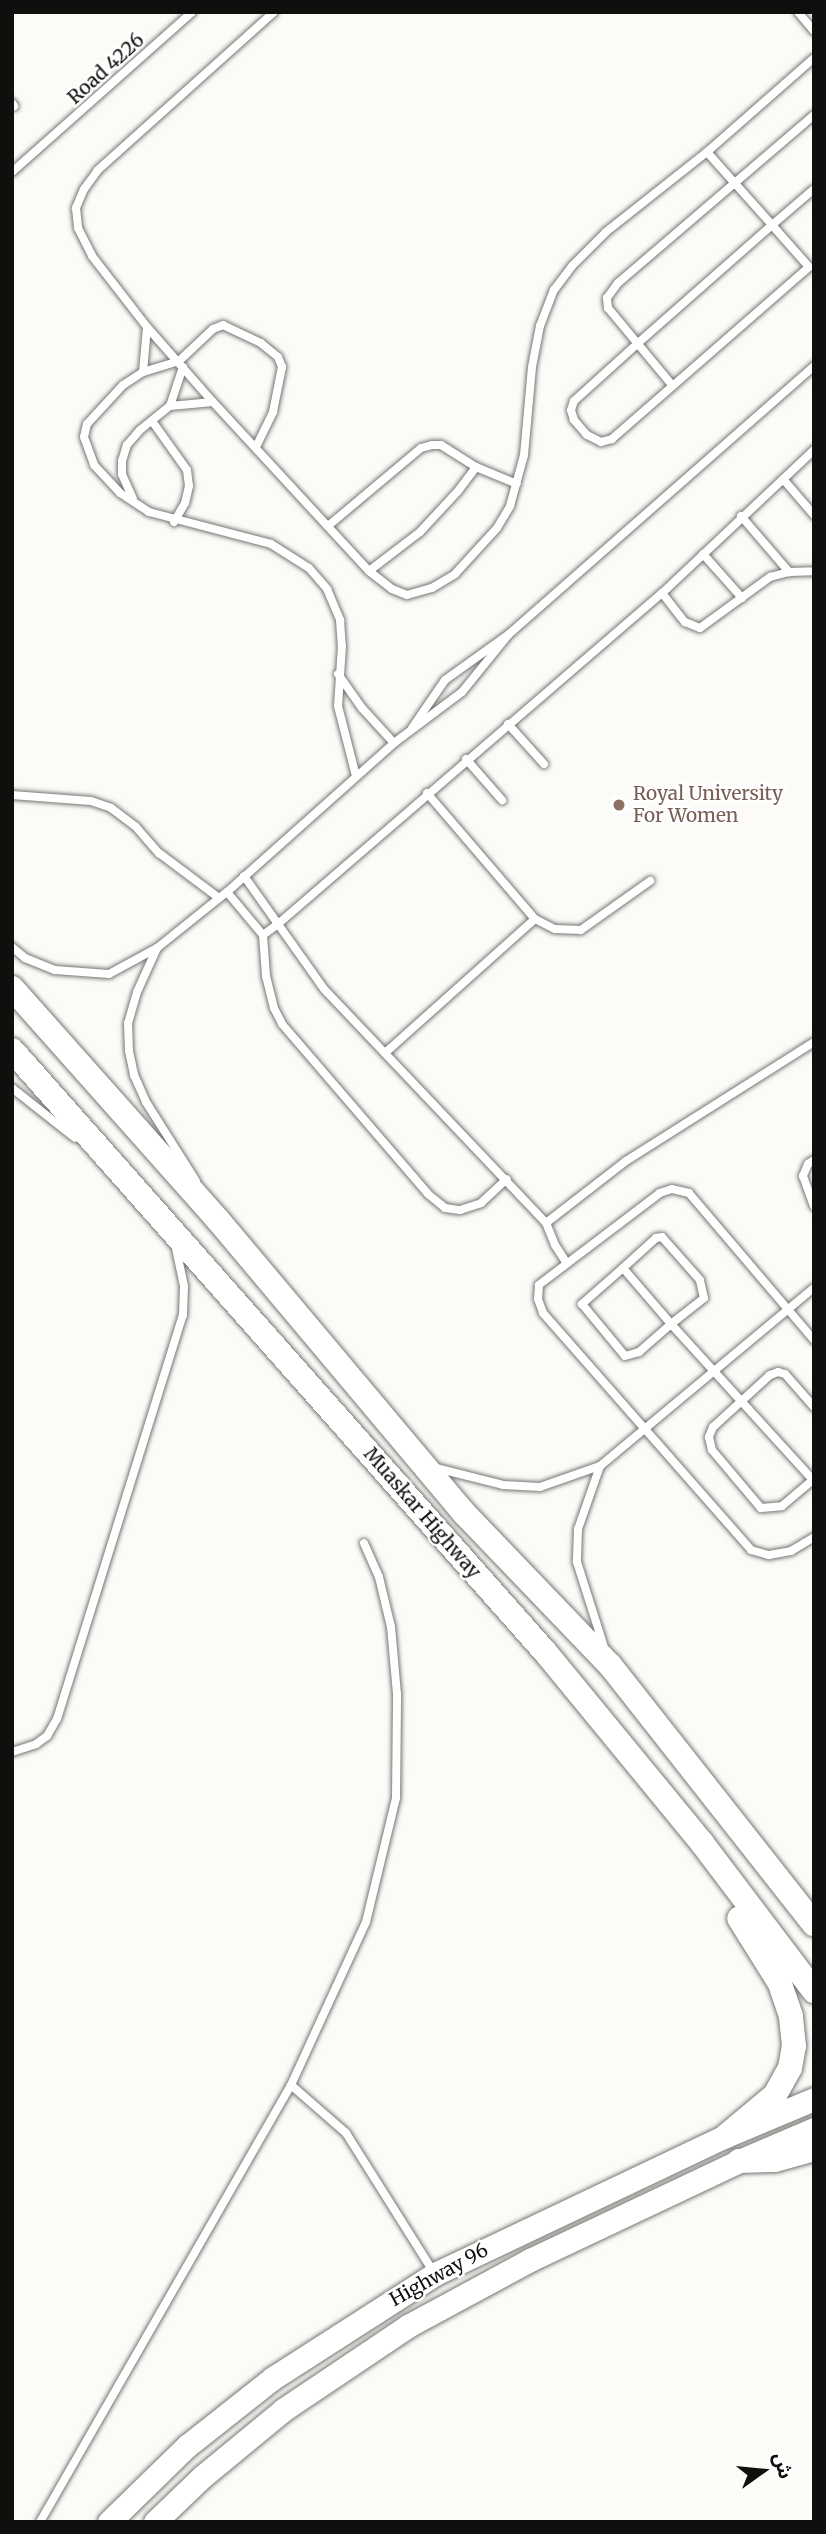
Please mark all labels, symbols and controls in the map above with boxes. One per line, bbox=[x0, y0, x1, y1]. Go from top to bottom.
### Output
street label: Road 4226 bbox=[63, 29, 149, 109]
place label: Royal University For Women bbox=[633, 783, 783, 827]
marker: Royal University For Women bbox=[611, 797, 627, 813]
street label: Muaskar Highway bbox=[359, 1443, 485, 1583]
street label: Highway 96 bbox=[386, 2239, 492, 2311]
north arrow bbox=[728, 2436, 798, 2506]
text: ش bbox=[768, 2450, 798, 2481]

